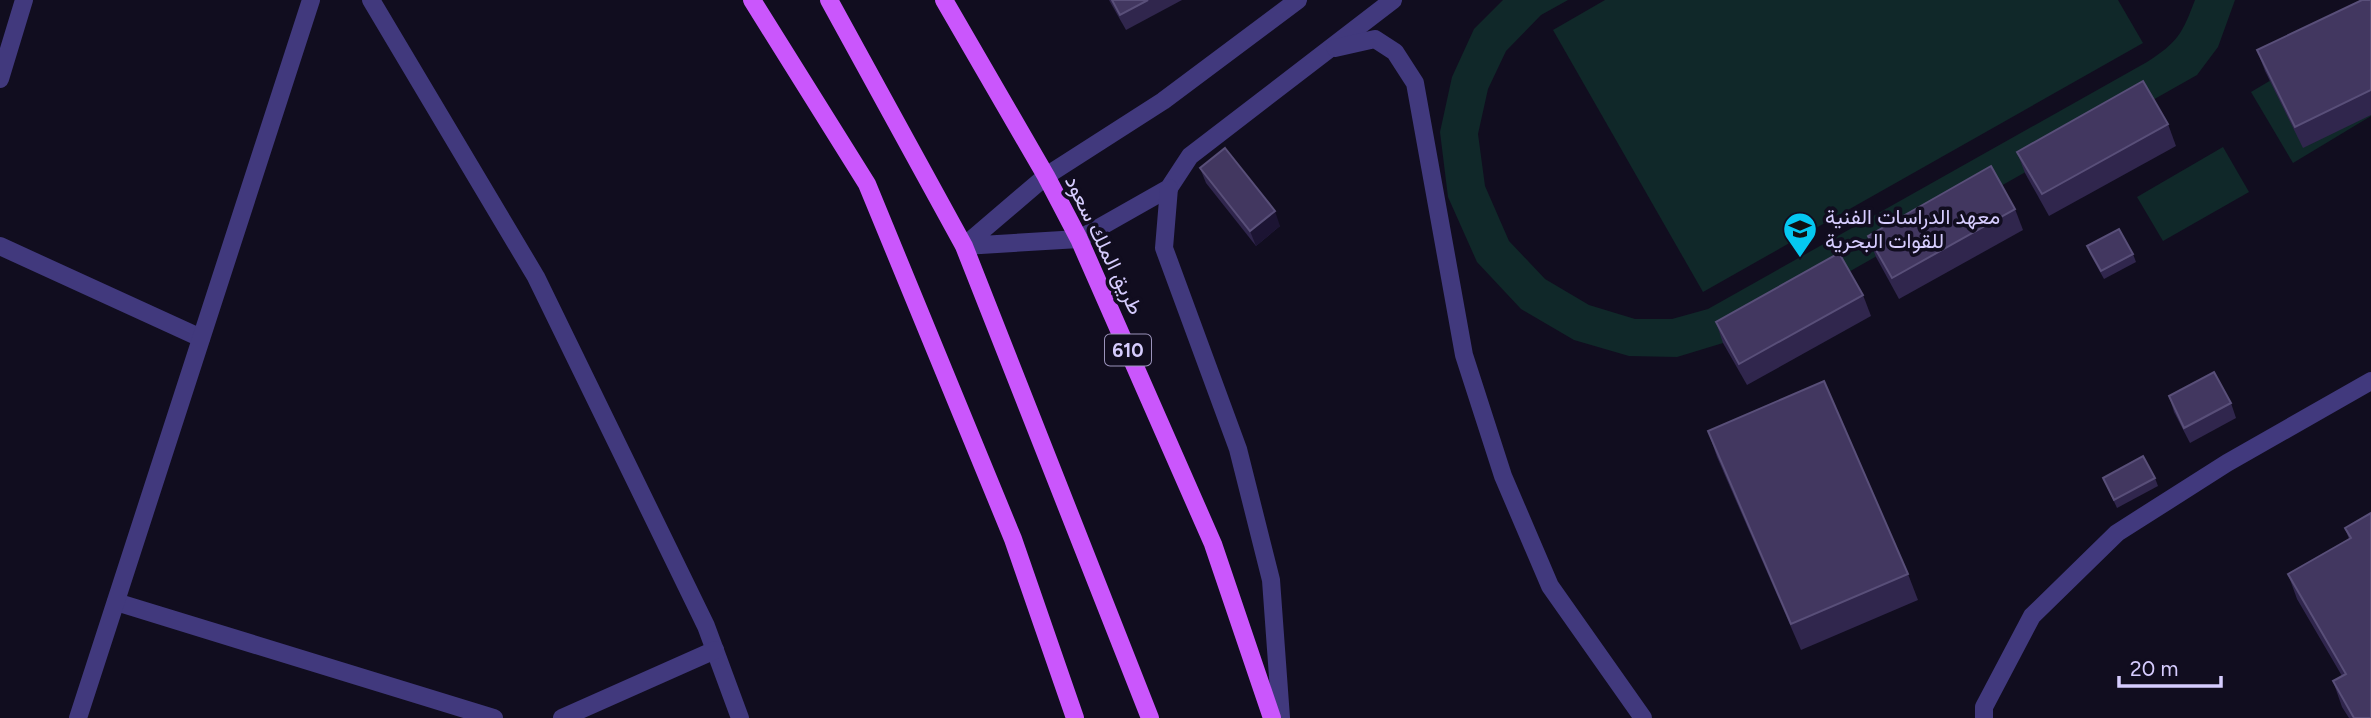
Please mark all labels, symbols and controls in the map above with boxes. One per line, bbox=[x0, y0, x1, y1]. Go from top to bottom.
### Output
street label: طريق الملك سعود bbox=[1059, 171, 1149, 319]
place label: معهد الدراسات الفنية للقوات البحرية bbox=[1825, 204, 2000, 254]
school or university icon: معهد الدراسات الفنية للقوات البحرية bbox=[1781, 210, 1819, 259]
road number: 610 bbox=[1105, 334, 1151, 366]
scale bar bbox=[2119, 644, 2220, 688]
text: 20 m bbox=[2130, 656, 2178, 681]

